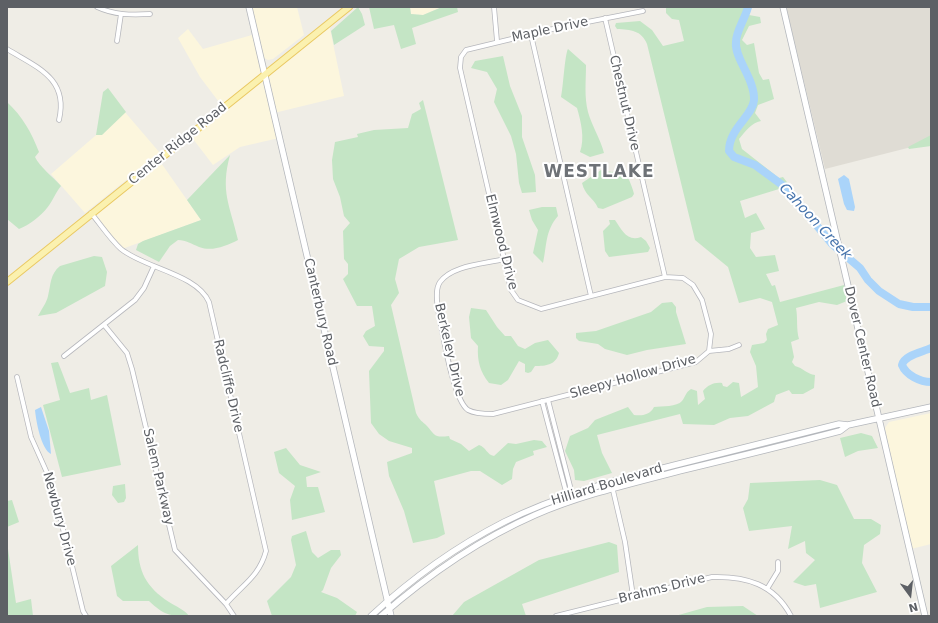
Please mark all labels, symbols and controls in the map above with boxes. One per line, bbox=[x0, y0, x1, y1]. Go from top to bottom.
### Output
street label: Maple Drive bbox=[510, 14, 590, 46]
street label: Chestnut Drive bbox=[605, 54, 643, 152]
street label: Center Ridge Road bbox=[126, 100, 230, 188]
district label: WESTLAKE bbox=[544, 163, 654, 183]
water label: Cahoon Creek bbox=[775, 180, 855, 264]
street label: Elmwood Drive bbox=[482, 193, 520, 291]
street label: Canterbury Road bbox=[300, 257, 340, 367]
street label: Dover Center Road bbox=[840, 285, 884, 409]
street label: Berkeley Drive bbox=[431, 302, 467, 398]
street label: Radcliffe Drive bbox=[210, 338, 246, 434]
street label: Sleepy Hollow Drive bbox=[568, 352, 698, 402]
street label: Salem Parkway bbox=[139, 427, 177, 527]
street label: Hilliard Boulevard bbox=[550, 461, 664, 509]
street label: Newbury Drive bbox=[39, 470, 79, 568]
street label: Brahms Drive bbox=[617, 571, 707, 607]
north arrow bbox=[890, 575, 930, 615]
text: N bbox=[907, 600, 919, 615]

